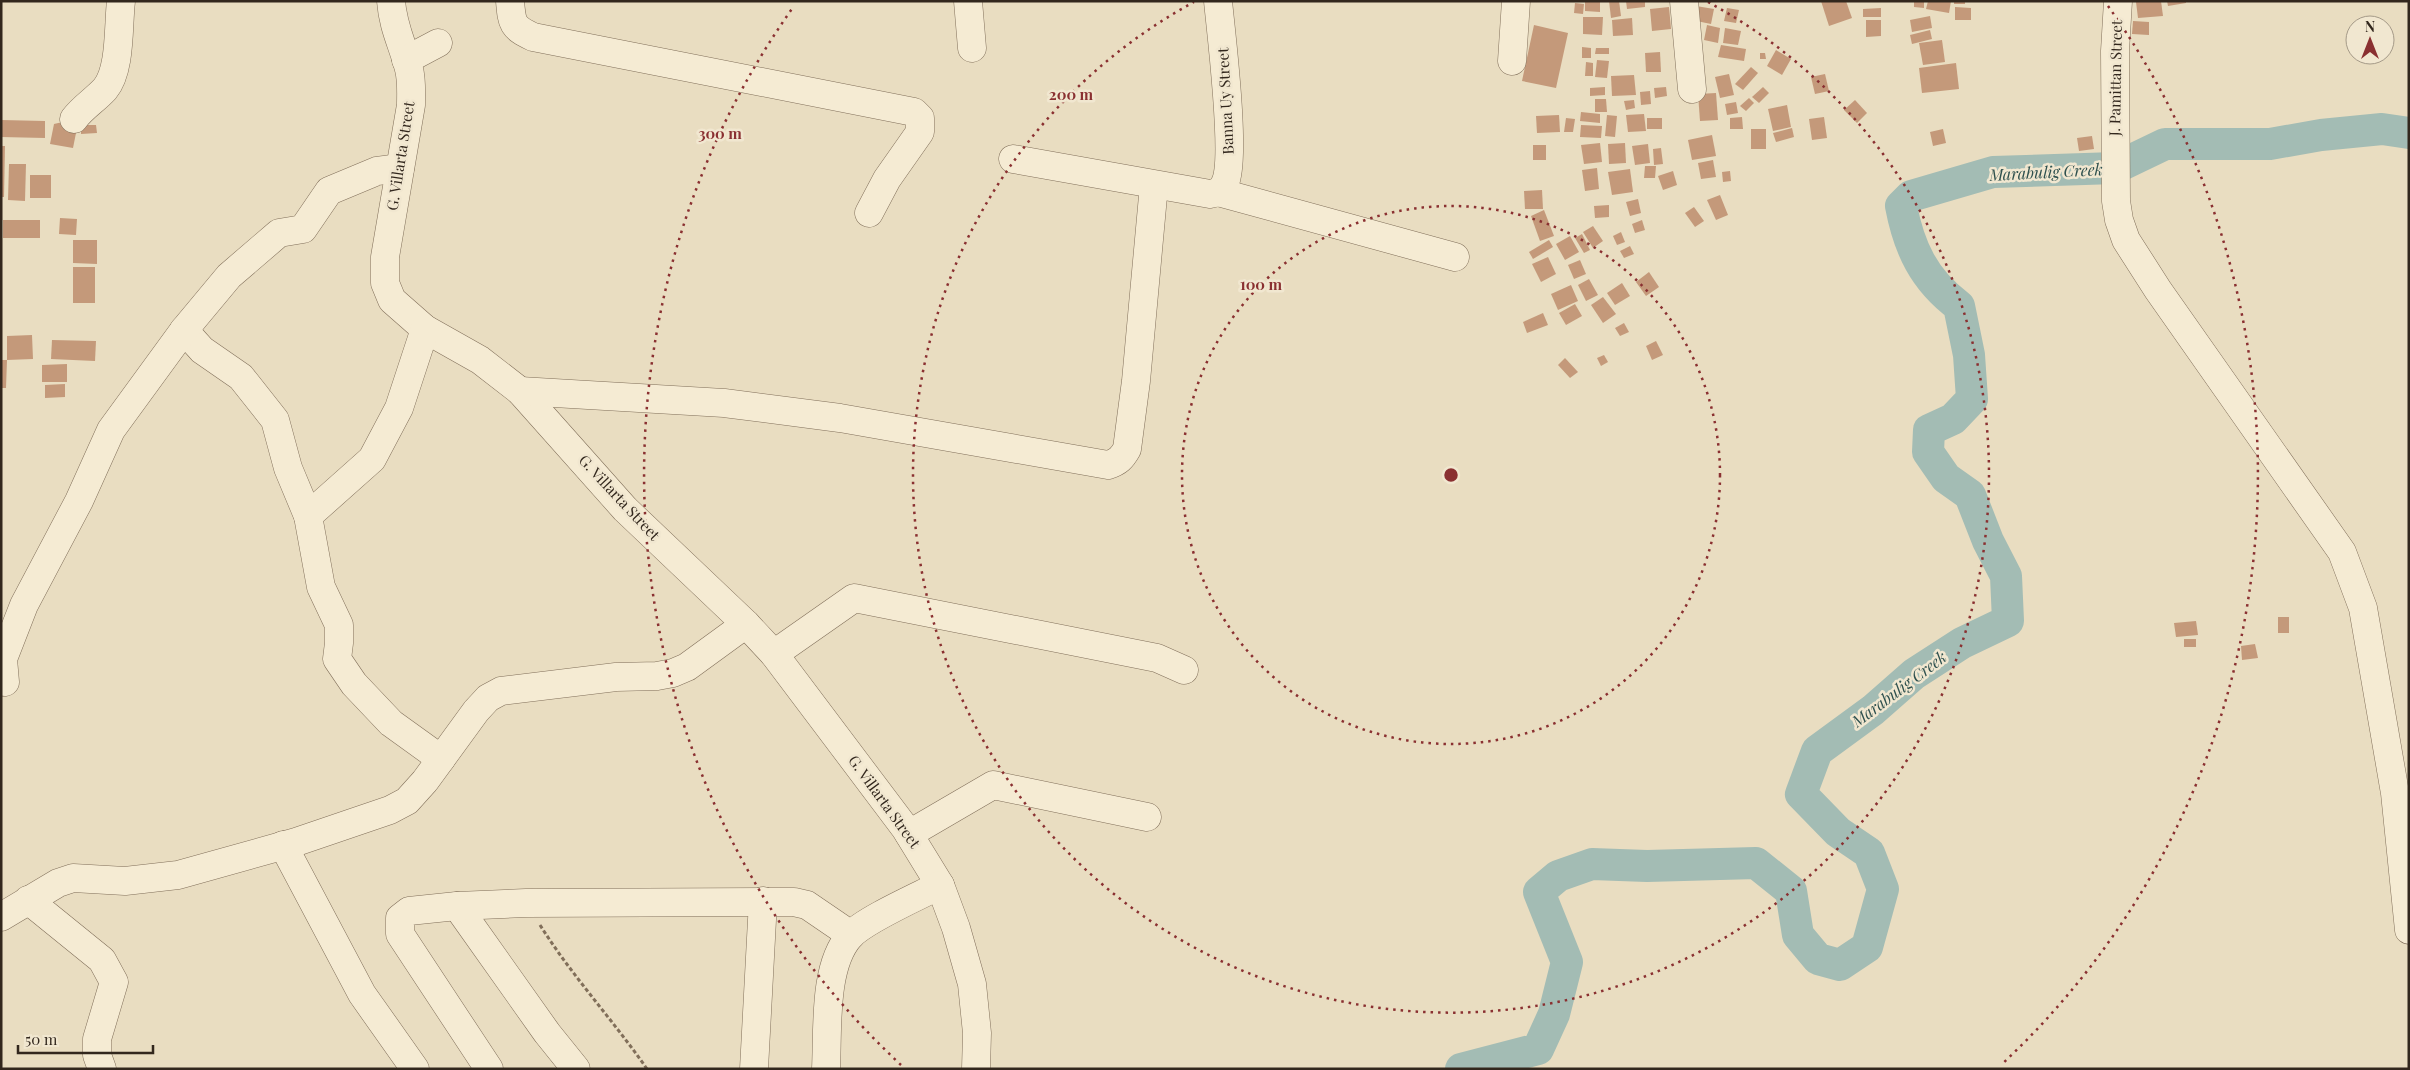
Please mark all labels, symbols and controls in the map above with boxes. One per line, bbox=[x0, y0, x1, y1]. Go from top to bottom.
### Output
north arrow bbox=[2345, 15, 2395, 65]
text: N bbox=[2365, 17, 2375, 36]
street label: J. Pamittan Street bbox=[2104, 19, 2126, 137]
street label: Banna Uy Street bbox=[1212, 46, 1238, 155]
text: 200 m bbox=[1049, 84, 1094, 104]
street label: G. Villarta Street bbox=[382, 99, 419, 212]
text: 300 m bbox=[698, 123, 742, 143]
water label: Marabulig Creek bbox=[1988, 158, 2103, 185]
text: 100 m bbox=[1240, 274, 1283, 294]
street label: G. Villarta Street bbox=[575, 450, 665, 545]
centre of rings bbox=[1442, 466, 1460, 484]
water label: Marabulig Creek bbox=[1846, 646, 1950, 732]
street label: G. Villarta Street bbox=[844, 751, 926, 852]
scale bar bbox=[18, 1022, 152, 1054]
text: 50 m bbox=[25, 1029, 58, 1049]

